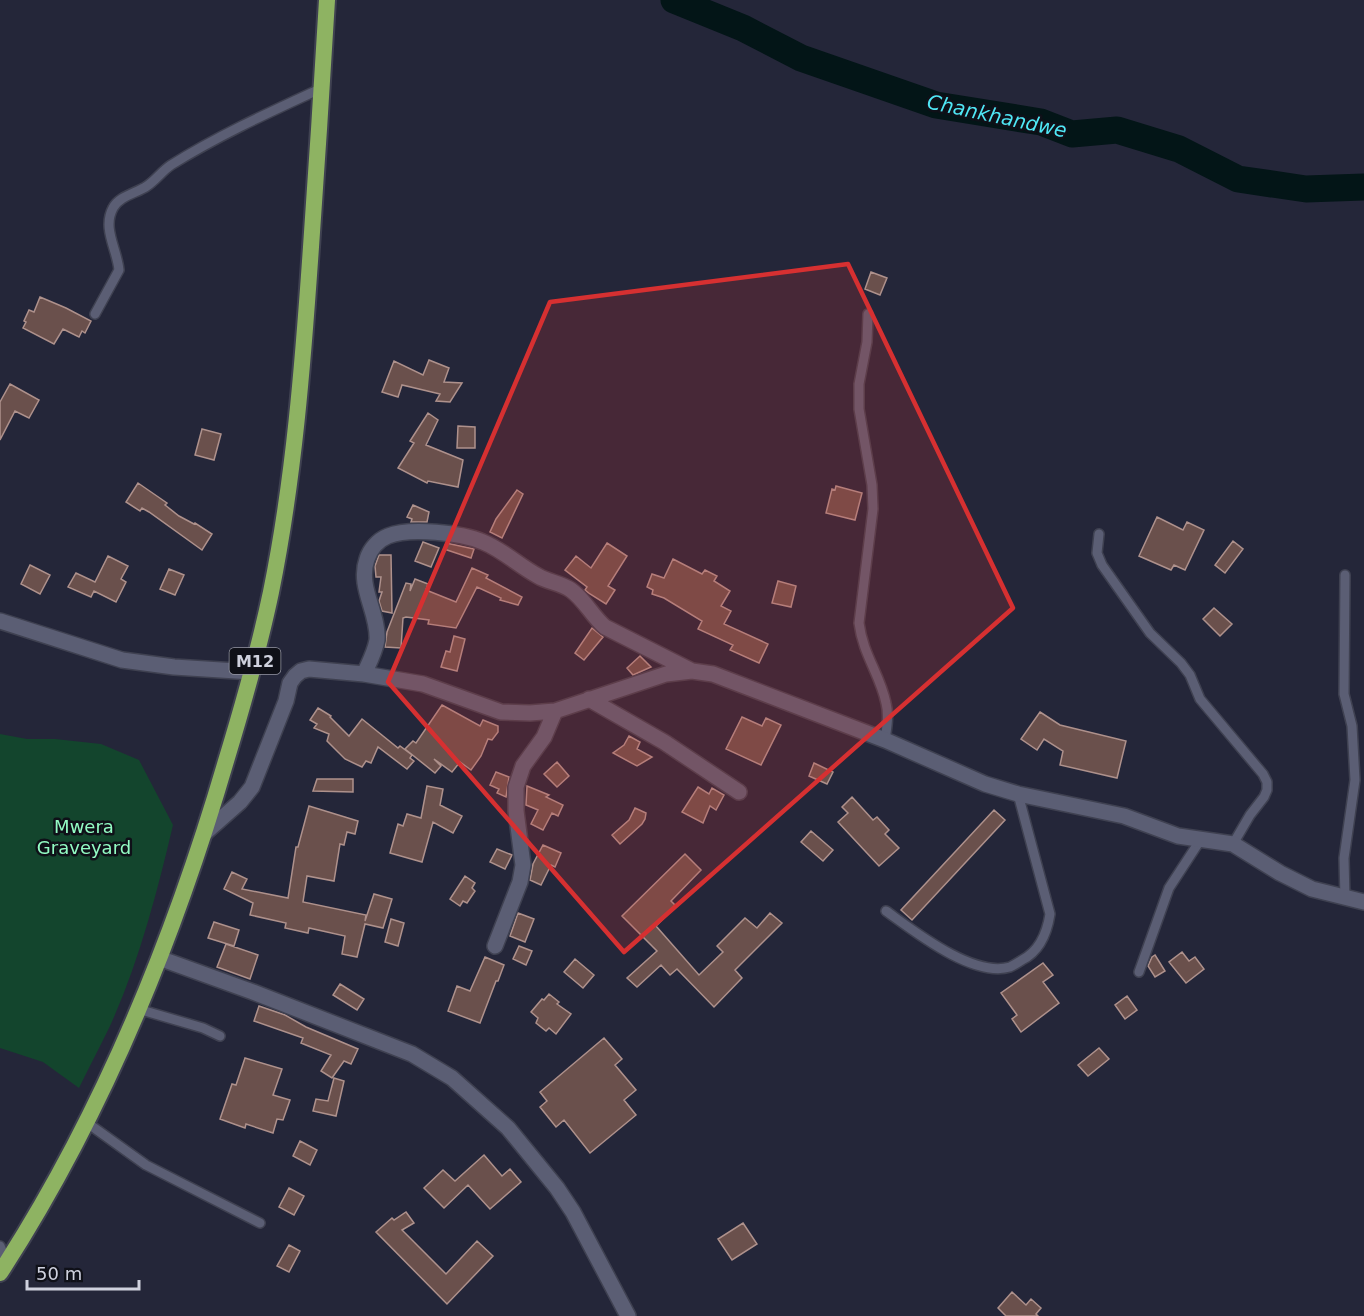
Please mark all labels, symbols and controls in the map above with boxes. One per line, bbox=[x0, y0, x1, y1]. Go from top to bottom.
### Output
water label: Chankhandwe bbox=[925, 89, 1069, 143]
road number: M12 bbox=[230, 648, 280, 674]
park label: Mwera Graveyard bbox=[37, 816, 131, 858]
scale bar bbox=[27, 1253, 140, 1291]
text: 50 m bbox=[36, 1263, 82, 1284]

